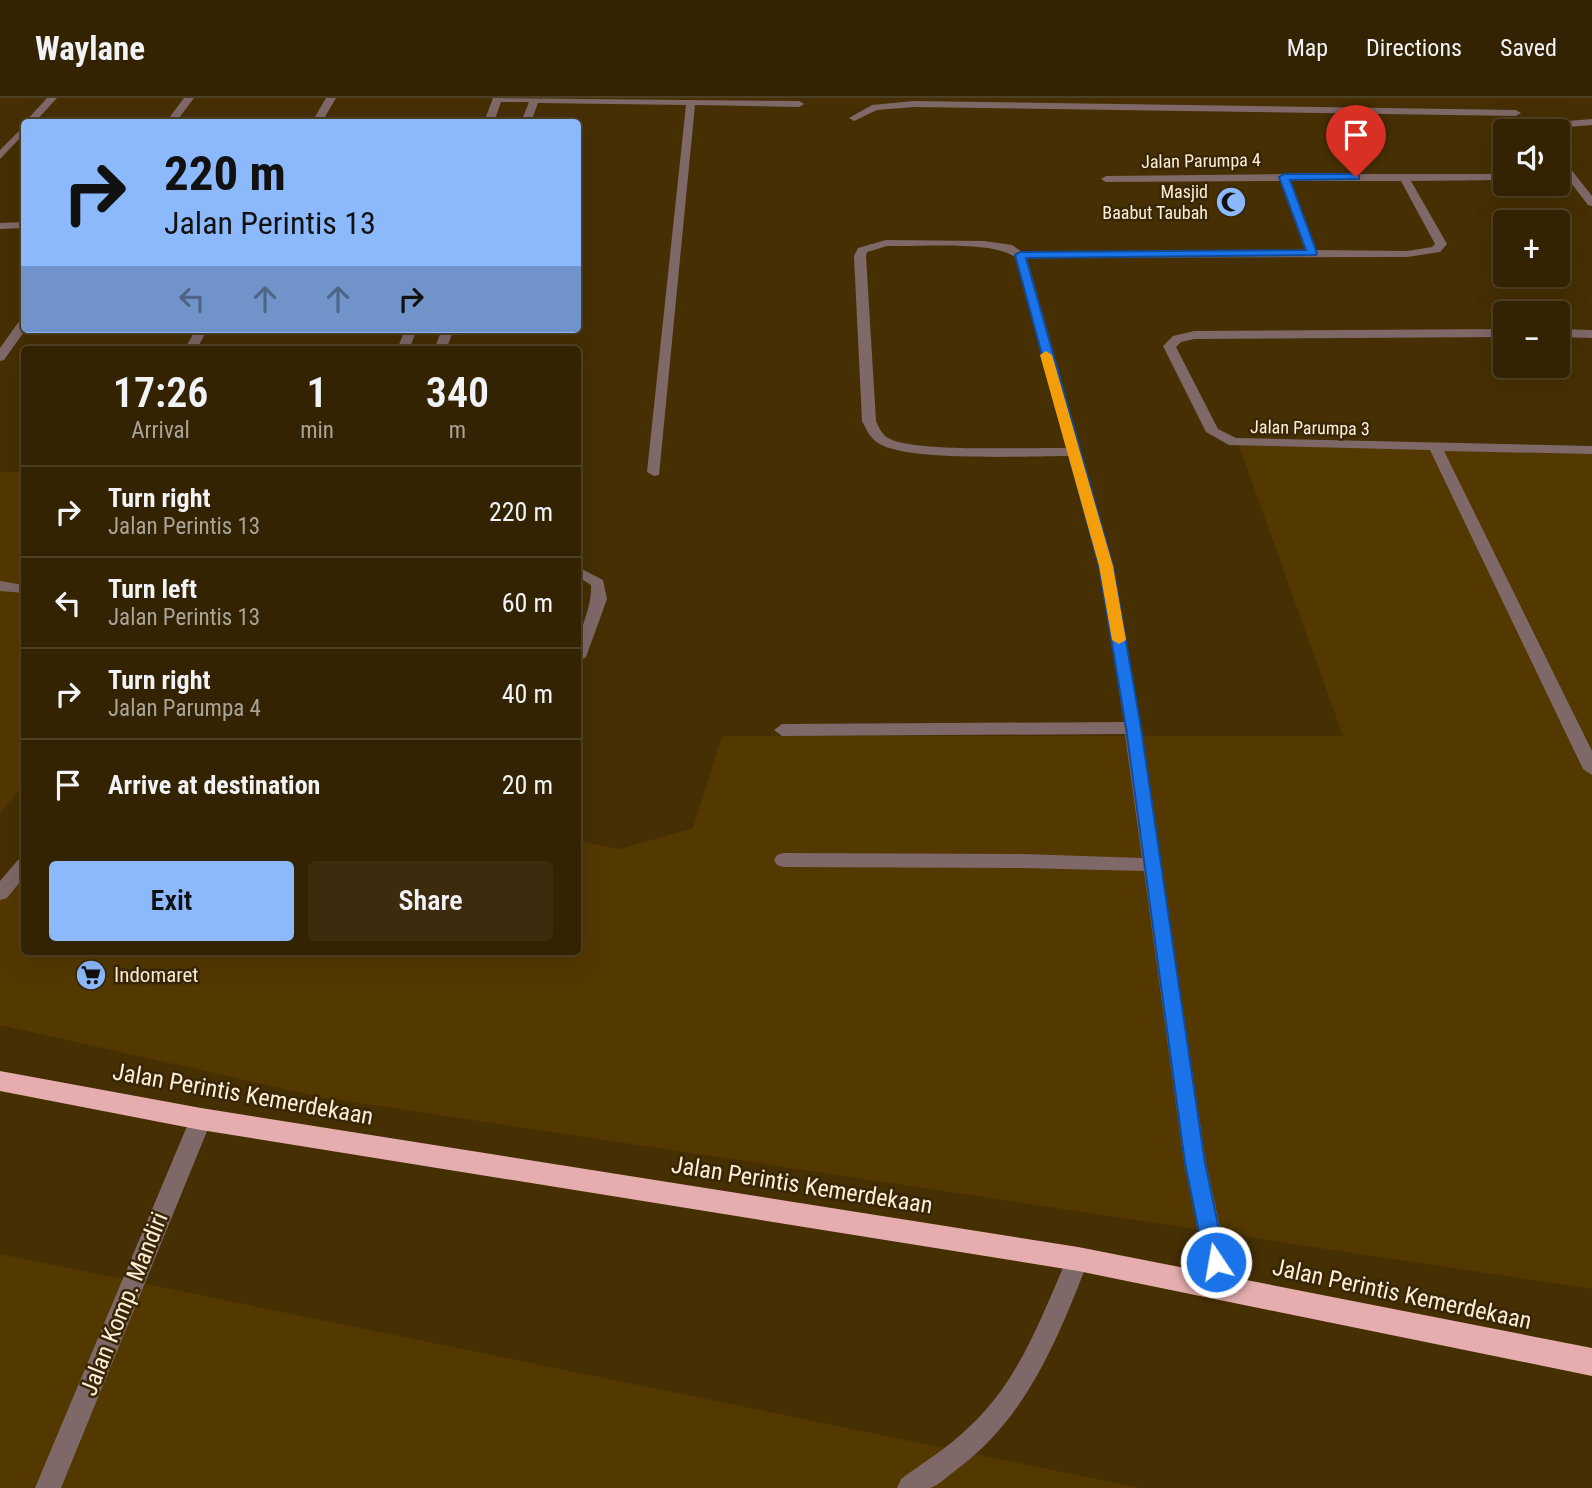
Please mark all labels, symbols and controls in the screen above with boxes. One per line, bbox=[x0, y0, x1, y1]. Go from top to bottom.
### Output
text: Waylane bbox=[35, 29, 145, 68]
text: Map bbox=[1287, 34, 1328, 62]
text: Directions bbox=[1366, 34, 1462, 62]
text: Saved bbox=[1500, 34, 1557, 62]
pin bbox=[1326, 105, 1386, 177]
icon: arrive bbox=[1337, 116, 1375, 154]
map controls bbox=[1493, 119, 1570, 378]
button: sound bbox=[1493, 119, 1570, 196]
text: 220 m bbox=[164, 145, 286, 202]
icon: right bbox=[49, 147, 140, 238]
street label: Jalan Parumpa 4 bbox=[1141, 149, 1261, 172]
place label: Masjid Baabut Taubah bbox=[1102, 181, 1208, 223]
mosque icon: Masjid Baabut Taubah bbox=[1214, 185, 1248, 219]
text: Jalan Perintis 13 bbox=[164, 204, 376, 242]
button: + bbox=[1493, 210, 1570, 287]
icon: left bbox=[173, 280, 211, 318]
icon: ahead bbox=[246, 280, 284, 318]
icon: ahead bbox=[319, 280, 357, 318]
icon: right bbox=[392, 280, 430, 318]
button: − bbox=[1493, 301, 1570, 378]
text: 17:26 bbox=[113, 368, 208, 417]
text: 1 bbox=[307, 368, 328, 417]
text: 340 bbox=[426, 368, 489, 417]
street label: Jalan Parumpa 3 bbox=[1250, 416, 1370, 439]
text: Arrival bbox=[131, 417, 190, 444]
text: min bbox=[300, 417, 334, 444]
text: m bbox=[449, 417, 466, 444]
text: Turn right bbox=[108, 483, 210, 513]
icon: right bbox=[49, 493, 87, 531]
text: 220 m bbox=[489, 497, 553, 527]
text: Jalan Perintis 13 bbox=[108, 513, 260, 540]
text: Turn left bbox=[108, 574, 197, 604]
icon: left bbox=[49, 584, 87, 622]
text: 60 m bbox=[502, 588, 553, 618]
text: Jalan Perintis 13 bbox=[108, 604, 260, 631]
text: Turn right bbox=[108, 665, 210, 695]
icon: right bbox=[49, 675, 87, 713]
text: 40 m bbox=[502, 679, 553, 709]
text: Jalan Parumpa 4 bbox=[108, 695, 261, 722]
icon: arrive bbox=[49, 766, 87, 804]
text: Arrive at destination bbox=[108, 770, 320, 800]
text: 20 m bbox=[502, 770, 553, 800]
button: Exit bbox=[49, 861, 294, 941]
button: Share bbox=[308, 861, 553, 941]
supermarket icon: Indomaret bbox=[74, 958, 108, 992]
place label: Indomaret bbox=[114, 963, 199, 987]
street label: Jalan Perintis Kemerdekaan bbox=[110, 1057, 376, 1131]
street label: Jalan Perintis Kemerdekaan bbox=[669, 1151, 935, 1219]
street label: Jalan Komp. Mandiri bbox=[74, 1208, 174, 1400]
position arrow bbox=[1179, 1225, 1253, 1299]
street label: Jalan Perintis Kemerdekaan bbox=[1270, 1253, 1534, 1335]

